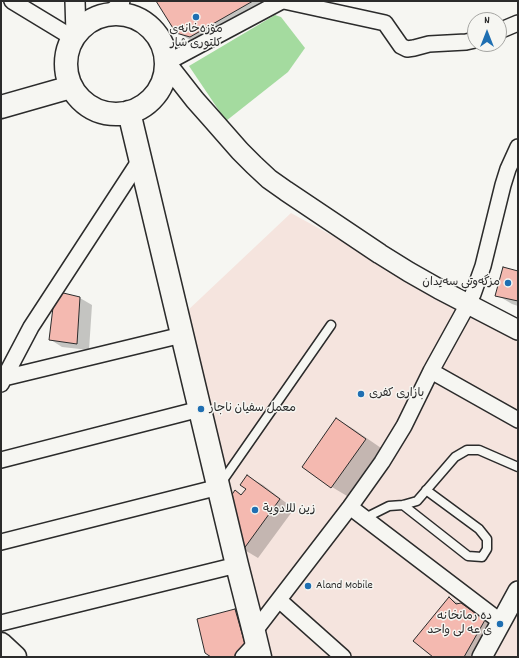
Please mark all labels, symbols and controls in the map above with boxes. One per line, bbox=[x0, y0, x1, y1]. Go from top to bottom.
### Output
marker: مۆزەخانەی کلتوری شار bbox=[191, 12, 201, 22]
north arrow bbox=[467, 12, 507, 52]
text: N bbox=[484, 13, 490, 29]
place label: مۆزەخانەی کلتوری شار bbox=[169, 23, 223, 51]
place label: مزگەوتی سەیدان bbox=[422, 276, 500, 290]
marker: مزگەوتی سەیدان bbox=[503, 278, 513, 288]
place label: بازاری کفری bbox=[369, 387, 424, 401]
marker: بازاری کفری bbox=[356, 389, 366, 399]
place label: معمل سفيان ناجار bbox=[209, 402, 296, 416]
marker: معمل سفيان ناجار bbox=[196, 404, 206, 414]
place label: زین للادویة bbox=[263, 503, 315, 517]
marker: زین للادویة bbox=[250, 505, 260, 515]
place label: Aland Mobile bbox=[316, 579, 373, 593]
marker: Aland Mobile bbox=[303, 581, 313, 591]
place label: ده رمانخانه ى عه لى واحد bbox=[427, 610, 492, 638]
marker: ده رمانخانه ى عه لى واحد bbox=[495, 619, 505, 629]

